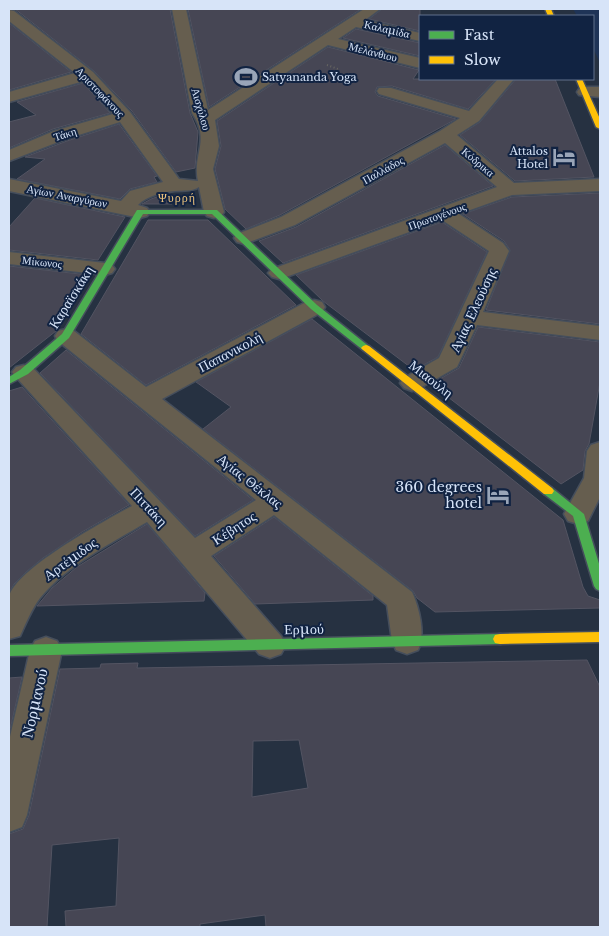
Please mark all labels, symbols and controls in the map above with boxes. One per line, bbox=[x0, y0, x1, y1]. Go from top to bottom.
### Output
legend bbox=[419, 15, 594, 80]
street label: Καλαμίδα bbox=[363, 17, 411, 41]
text: Fast bbox=[464, 25, 495, 44]
street label: Μελάνθιου bbox=[347, 39, 399, 65]
text: Slow bbox=[464, 50, 501, 69]
street label: Αριστοφάνους bbox=[73, 64, 128, 121]
sports icon: Satyananda Yoga bbox=[233, 64, 259, 90]
place label: Satyananda Yoga bbox=[262, 70, 357, 84]
street label: Αισχύλου bbox=[188, 86, 214, 132]
street label: Τάκη bbox=[52, 124, 78, 144]
street label: Κόδρικα bbox=[459, 144, 497, 180]
place label: Attalos Hotel bbox=[508, 144, 548, 171]
hotel icon: Attalos Hotel bbox=[551, 144, 577, 170]
street label: Παλλάδος bbox=[360, 153, 407, 187]
street label: Αγίων Αναργύρων bbox=[26, 181, 108, 211]
district label: Ψυρρή bbox=[158, 190, 196, 205]
street label: Πρωτογένους bbox=[406, 199, 468, 233]
street label: Μίκωνος bbox=[21, 253, 63, 271]
street label: Καραϊσκάκη bbox=[45, 262, 97, 332]
street label: Αγίας Ελεούσης bbox=[445, 264, 501, 355]
street label: Παπανικολή bbox=[195, 328, 265, 376]
street label: Μιαούλη bbox=[405, 356, 457, 402]
street label: Αγίας Θέκλας bbox=[213, 450, 287, 513]
place label: 360 degrees hotel bbox=[396, 478, 482, 512]
hotel icon: 360 degrees hotel bbox=[485, 482, 511, 508]
street label: Πιττάκη bbox=[126, 484, 172, 530]
street label: Κέβητος bbox=[209, 507, 260, 549]
street label: Αρτέμιδος bbox=[40, 533, 101, 584]
street label: Ερμού bbox=[284, 620, 324, 638]
street label: Νορμανού bbox=[16, 666, 52, 740]

